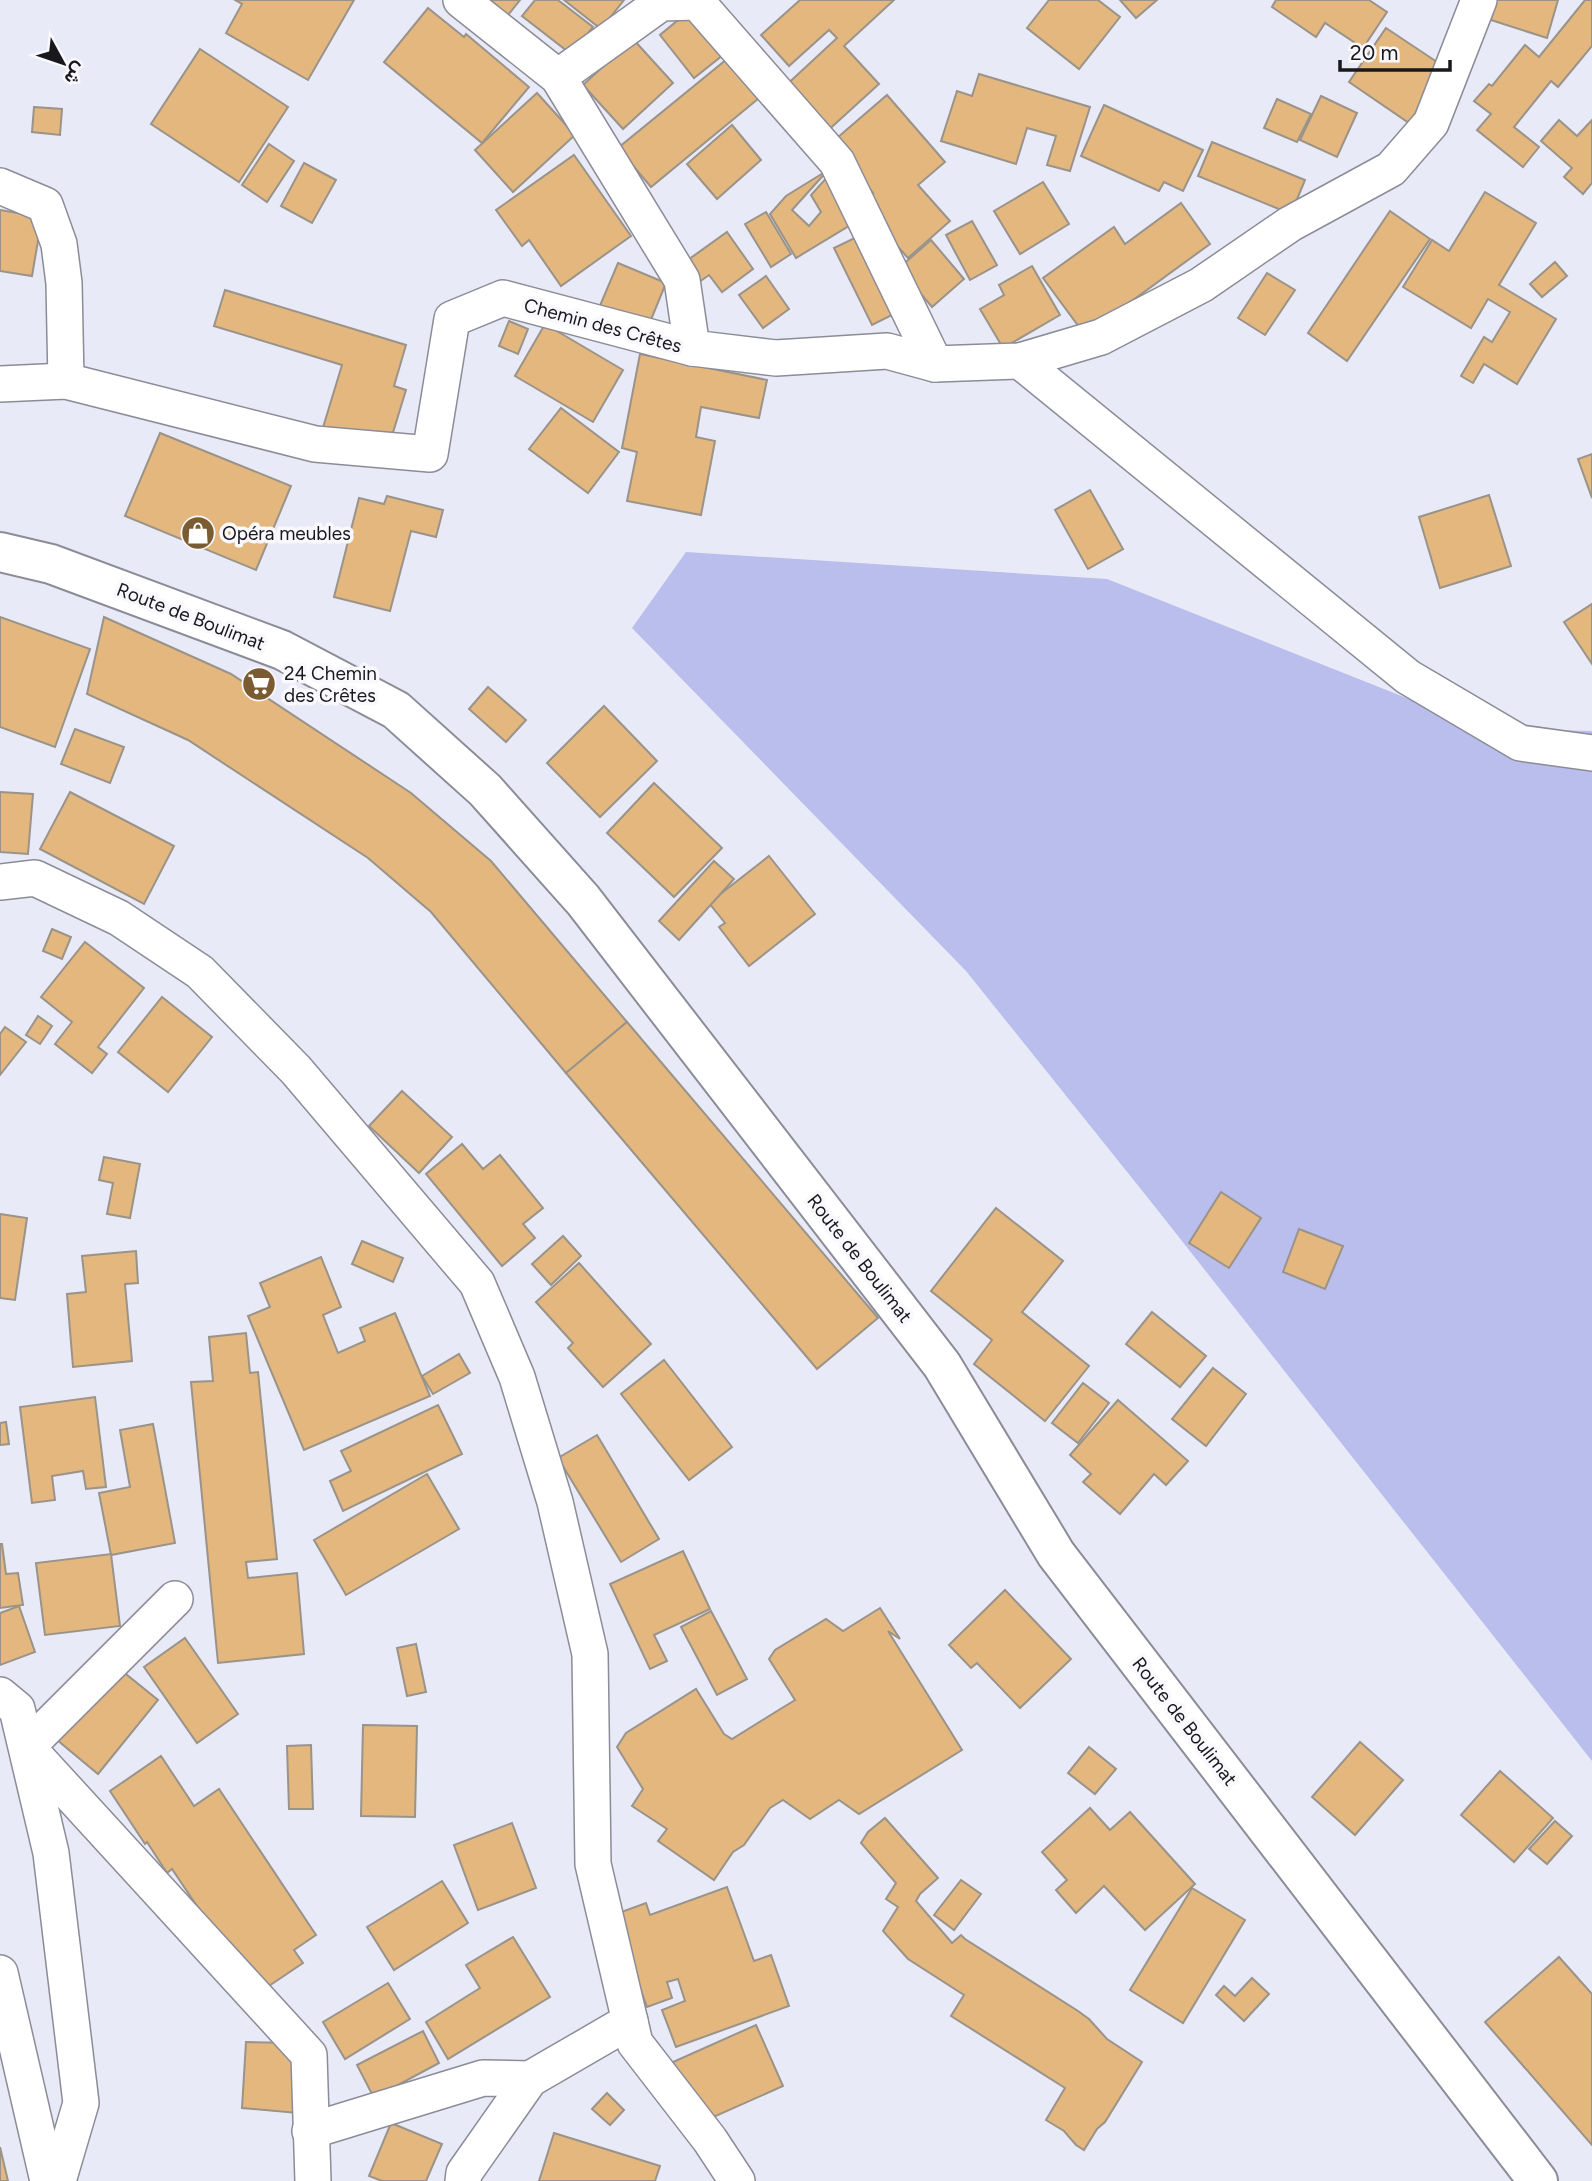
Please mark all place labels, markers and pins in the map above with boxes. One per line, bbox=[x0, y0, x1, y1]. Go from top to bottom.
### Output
shop icon: Opéra meubles bbox=[179, 514, 217, 552]
place label: Opéra meubles bbox=[222, 522, 351, 545]
place label: 24 Chemin des Crêtes bbox=[284, 662, 377, 707]
supermarket icon: 24 Chemin des Crêtes bbox=[240, 665, 278, 703]

